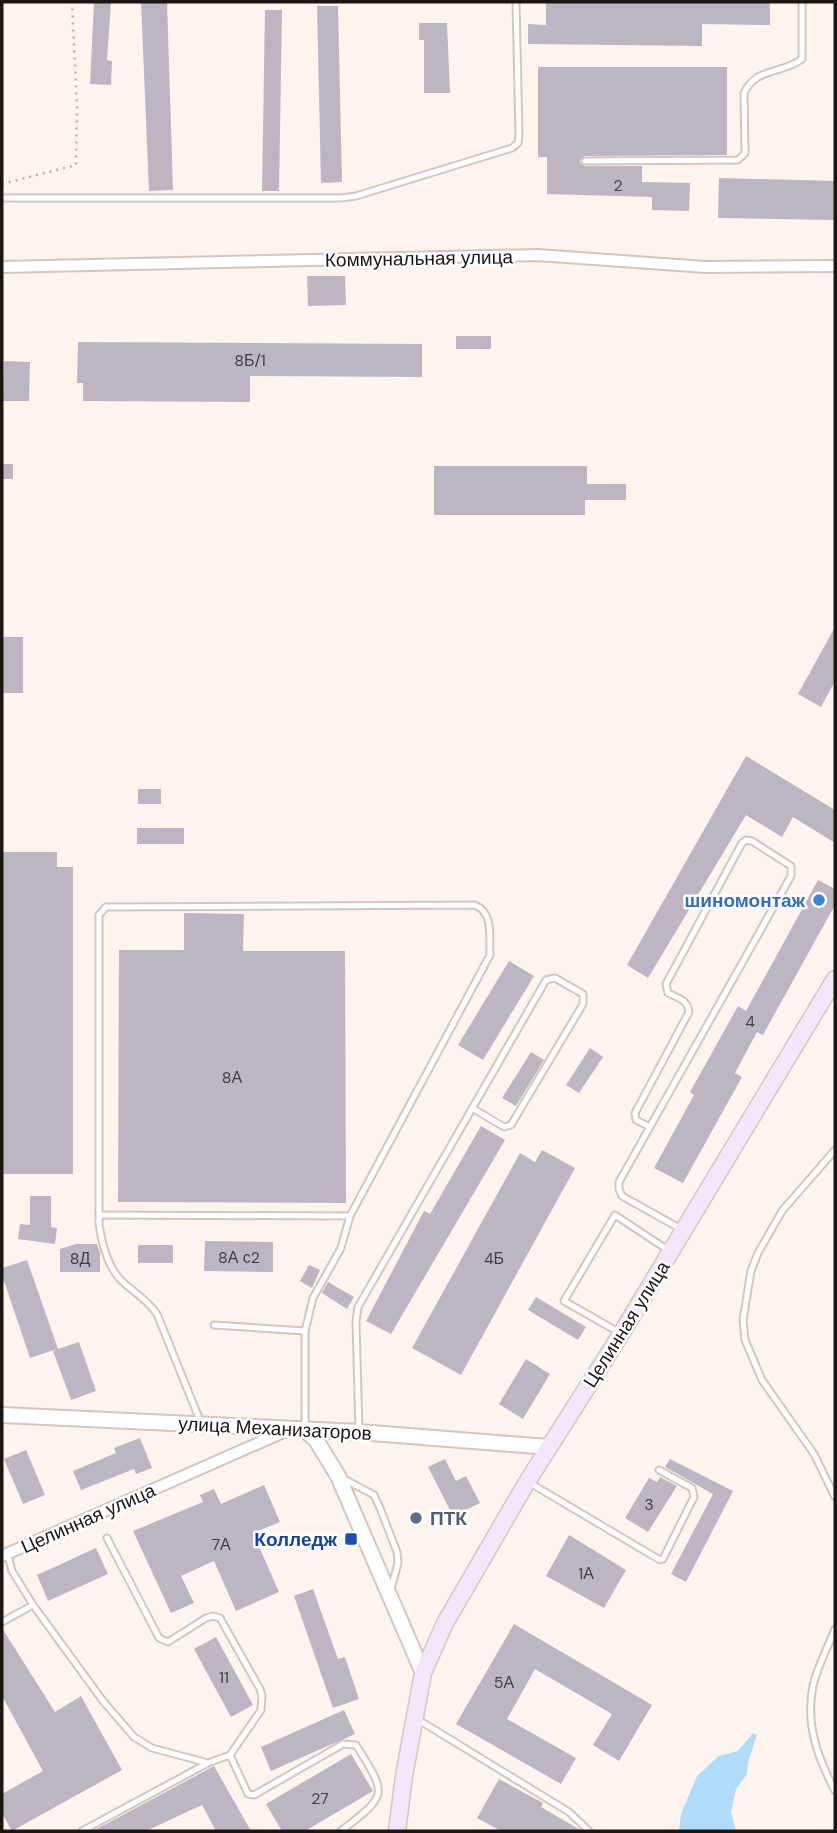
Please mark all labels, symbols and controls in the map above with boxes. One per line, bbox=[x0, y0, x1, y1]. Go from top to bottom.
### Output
house number: 2 bbox=[613, 175, 623, 196]
street label: Коммунальная улица bbox=[325, 244, 514, 273]
house number: 8Б/1 bbox=[234, 350, 266, 371]
place label: шиномонтаж bbox=[684, 888, 806, 913]
marker: шиномонтаж bbox=[811, 892, 827, 908]
house number: 4 bbox=[745, 1011, 755, 1032]
house number: 8А bbox=[222, 1067, 243, 1088]
house number: 8А с2 bbox=[218, 1247, 260, 1268]
house number: 8Д bbox=[70, 1248, 90, 1269]
house number: 4Б bbox=[484, 1248, 504, 1269]
street label: Целинная улица bbox=[577, 1256, 676, 1392]
street label: улица Механизаторов bbox=[178, 1411, 372, 1446]
street label: Целинная улица bbox=[17, 1477, 160, 1559]
house number: 3 bbox=[644, 1494, 654, 1515]
place label: ПТК bbox=[430, 1506, 467, 1531]
marker: ПТК bbox=[408, 1510, 424, 1526]
place label: Колледж bbox=[254, 1527, 338, 1552]
marker: Колледж bbox=[343, 1531, 359, 1547]
house number: 7А bbox=[211, 1534, 231, 1555]
house number: 1А bbox=[578, 1563, 594, 1584]
house number: 11 bbox=[219, 1667, 229, 1688]
house number: 5А bbox=[494, 1672, 515, 1693]
house number: 27 bbox=[311, 1788, 329, 1809]

